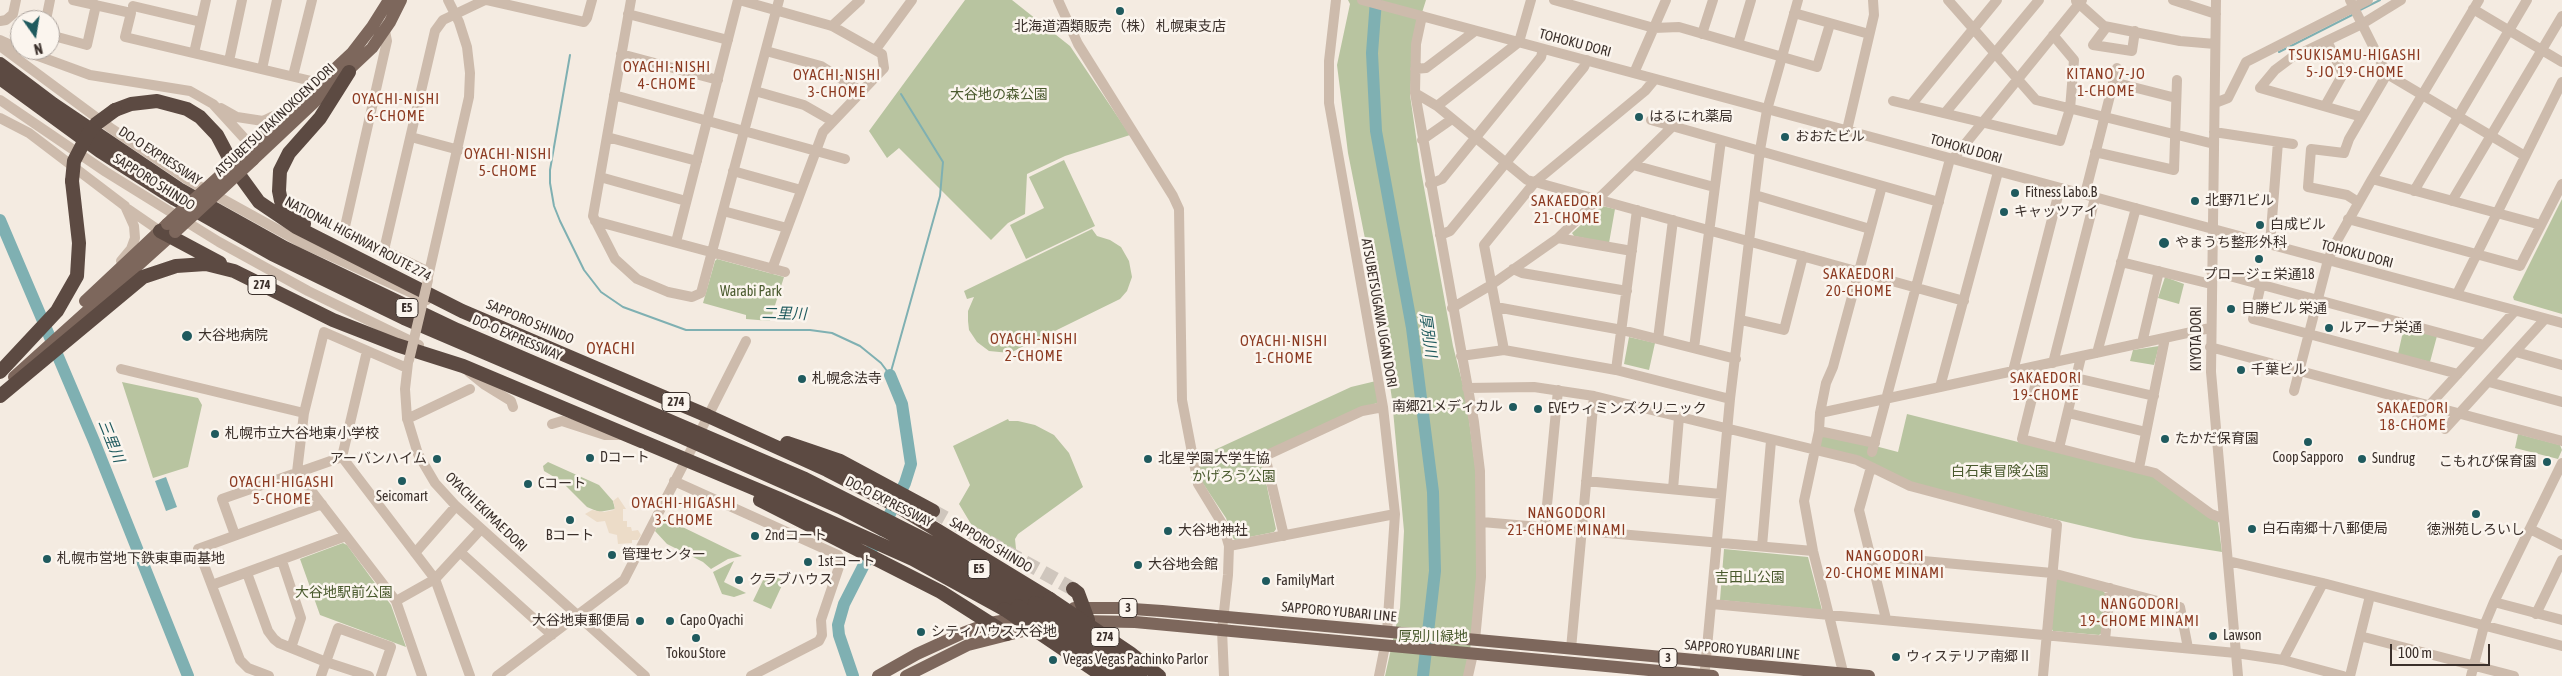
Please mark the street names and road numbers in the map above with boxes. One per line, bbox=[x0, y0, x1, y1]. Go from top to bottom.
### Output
street label: TOHOKU DORI bbox=[1537, 25, 1613, 61]
street label: ATSUBETSU TAKINOKOEN DORI bbox=[211, 60, 339, 180]
street label: DO-O EXPRESSWAY bbox=[115, 123, 205, 189]
street label: TOHOKU DORI bbox=[1928, 131, 2004, 167]
street label: SAPPORO SHINDO bbox=[110, 150, 198, 214]
street label: NATIONAL HIGHWAY ROUTE 274 bbox=[282, 193, 434, 285]
street label: TOHOKU DORI bbox=[2319, 236, 2395, 272]
street label: ATSUBETSUGAWA UGAN DORI bbox=[1358, 237, 1400, 389]
road number: 274 bbox=[248, 276, 276, 294]
street label: SAPPORO SHINDO bbox=[484, 296, 576, 348]
road number: E5 bbox=[396, 298, 418, 318]
street label: KIYOTA DORI bbox=[2189, 306, 2205, 372]
street label: DO-O EXPRESSWAY bbox=[470, 312, 564, 364]
road number: 274 bbox=[662, 392, 690, 412]
street label: OYACHI EKIMAE DORI bbox=[442, 469, 530, 555]
street label: DO-O EXPRESSWAY bbox=[843, 473, 935, 531]
street label: SAPPORO SHINDO bbox=[947, 514, 1035, 576]
road number: E5 bbox=[968, 560, 990, 578]
road number: 3 bbox=[1119, 598, 1137, 618]
street label: SAPPORO YUBARI LINE bbox=[1281, 599, 1397, 625]
road number: 274 bbox=[1091, 628, 1119, 646]
street label: SAPPORO YUBARI LINE bbox=[1684, 637, 1800, 663]
road number: 3 bbox=[1659, 648, 1677, 668]

